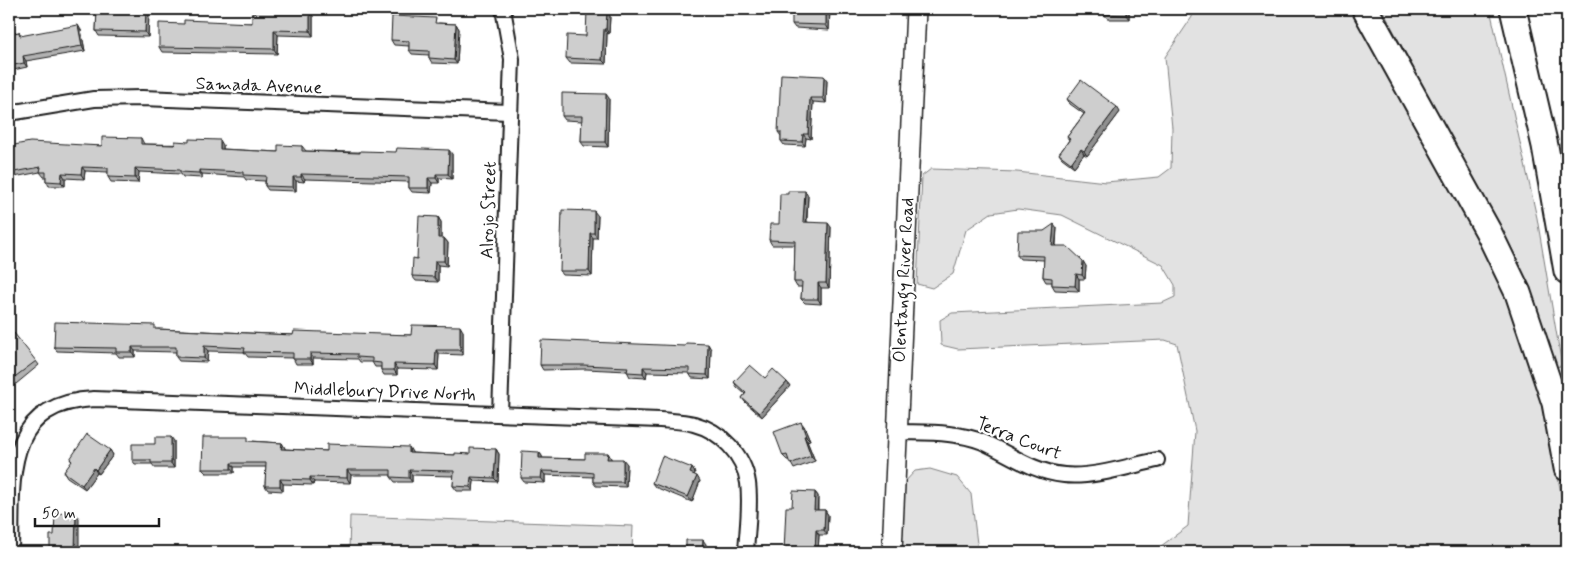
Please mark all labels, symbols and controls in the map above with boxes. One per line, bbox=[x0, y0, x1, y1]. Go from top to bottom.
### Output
street label: Samada Avenue bbox=[195, 72, 323, 100]
street label: Alrojo Street bbox=[475, 161, 503, 259]
street label: Olentangy River Road bbox=[888, 197, 922, 363]
street label: Middlebury Drive North bbox=[294, 377, 476, 407]
street label: Terra Court bbox=[973, 412, 1065, 466]
scale bar bbox=[35, 496, 159, 528]
text: 50 m bbox=[42, 504, 76, 524]

